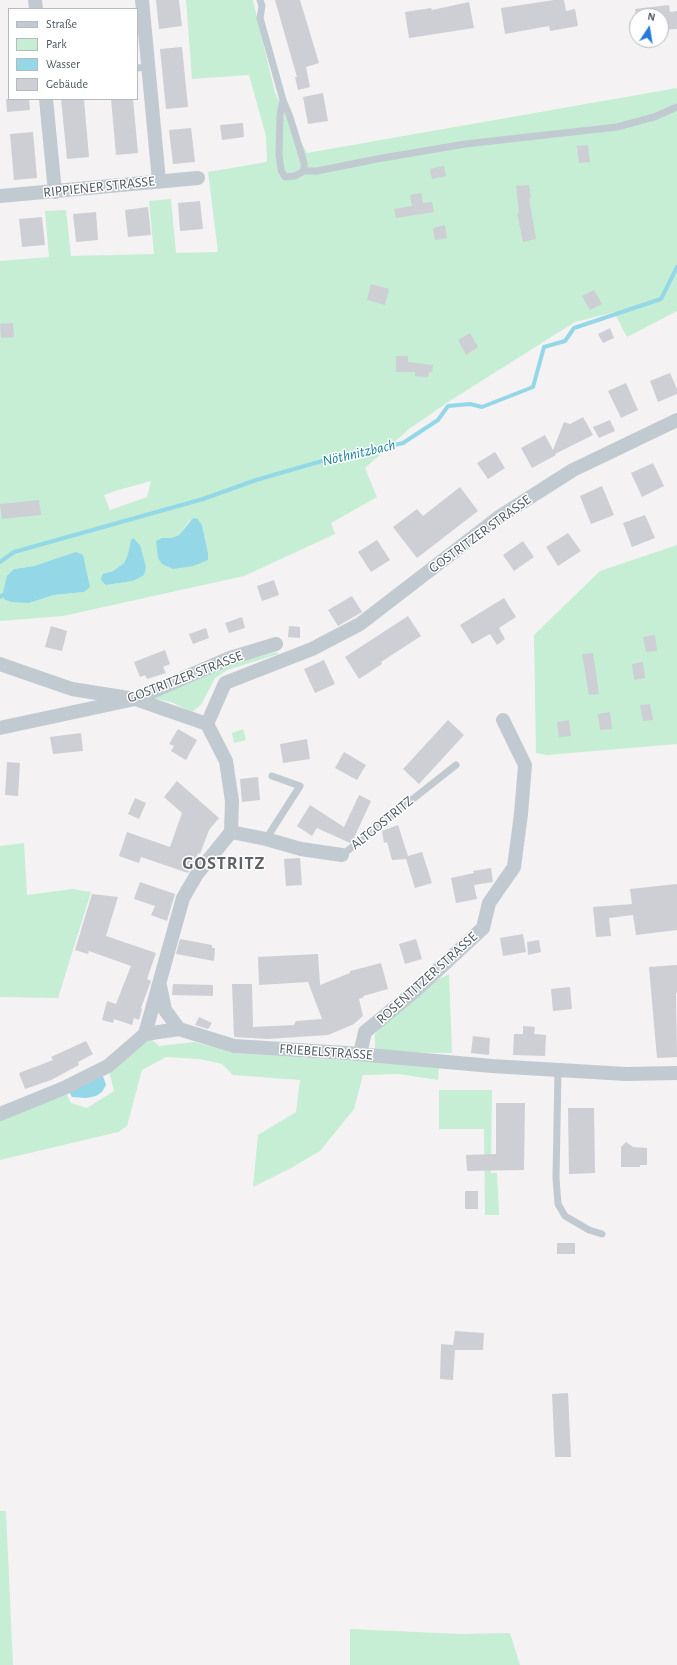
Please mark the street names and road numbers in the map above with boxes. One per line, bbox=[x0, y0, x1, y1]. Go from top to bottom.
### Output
street label: RIPPIENER STRASSE bbox=[42, 173, 156, 201]
street label: GOSTRITZER STRASSE bbox=[426, 491, 534, 577]
street label: GOSTRITZER STRASSE bbox=[125, 647, 245, 707]
street label: ALTGOSTRITZ bbox=[347, 793, 417, 853]
street label: ROSENTITZER STRASSE bbox=[373, 928, 481, 1028]
street label: FRIEBELSTRASSE bbox=[279, 1040, 373, 1064]

